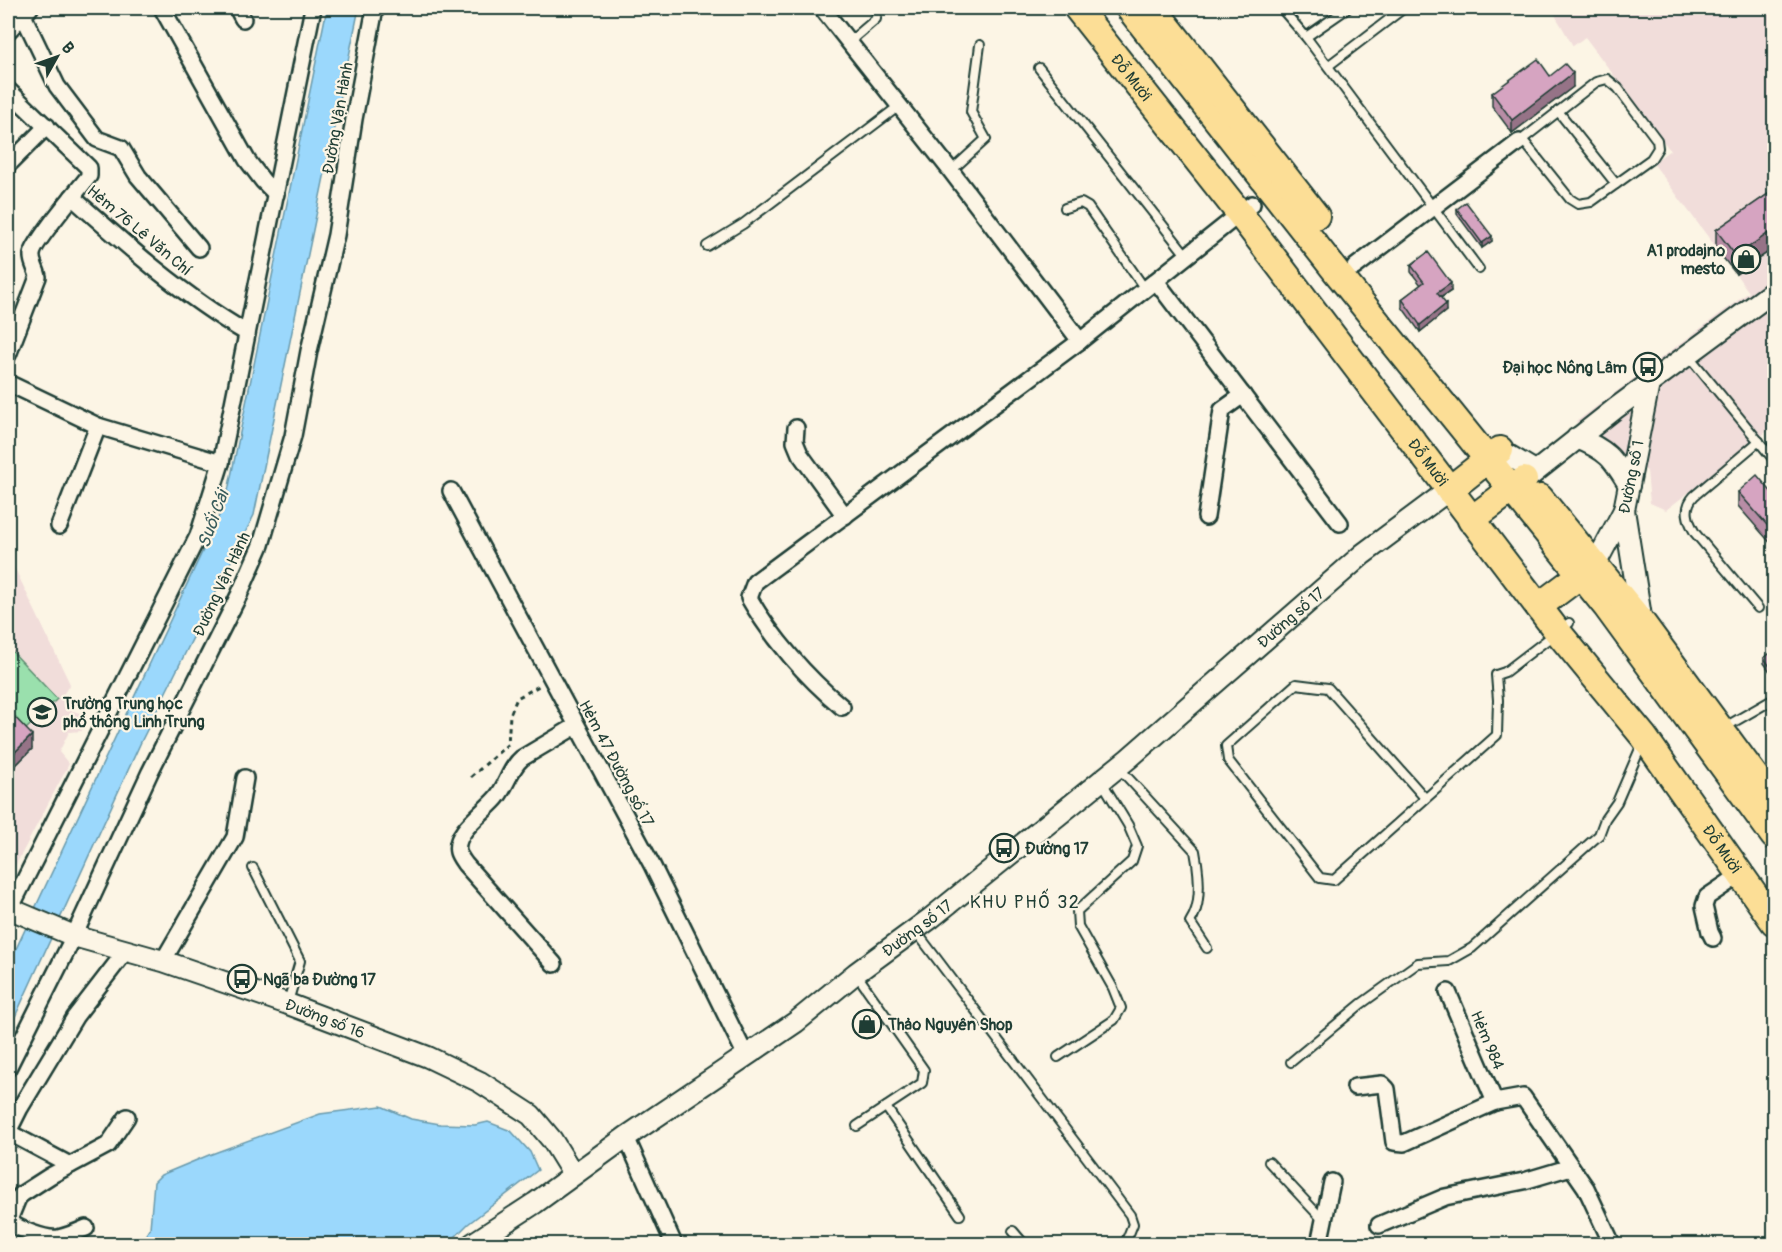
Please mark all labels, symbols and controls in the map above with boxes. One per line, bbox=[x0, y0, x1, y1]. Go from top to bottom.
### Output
north arrow bbox=[27, 27, 87, 87]
text: B bbox=[57, 38, 78, 58]
street label: Đỗ Mười bbox=[1106, 50, 1156, 105]
street label: Đường Vận Hành bbox=[318, 61, 358, 176]
street label: Hẻm 76 Lê Văn Chí bbox=[83, 181, 196, 280]
place label: A1 prodajno mesto bbox=[1646, 241, 1725, 279]
shop icon: A1 prodajno mesto bbox=[1730, 243, 1762, 275]
bus stop icon: Đại học Nông Lâm bbox=[1632, 351, 1664, 383]
place label: Đại học Nông Lâm bbox=[1502, 358, 1627, 378]
street label: Đỗ Mười bbox=[1403, 435, 1452, 490]
street label: Đường số 1 bbox=[1615, 439, 1649, 515]
water label: Suối Cái bbox=[193, 485, 235, 551]
street label: Đường Vận Hành bbox=[189, 529, 255, 640]
street label: Đường số 17 bbox=[1253, 583, 1329, 653]
place label: Trường Trung học phổ thông Linh Trung bbox=[62, 694, 205, 732]
school or university icon: Trường Trung học phổ thông Linh Trung bbox=[26, 696, 58, 728]
street label: Hẻm 47 Đường số 17 bbox=[574, 697, 658, 831]
street label: Đỗ Mười bbox=[1698, 821, 1746, 877]
bus stop icon: Đường 17 bbox=[988, 832, 1020, 864]
place label: Đường 17 bbox=[1025, 839, 1089, 859]
district label: KHU PHỐ 32 bbox=[970, 888, 1080, 914]
street label: Đường số 17 bbox=[878, 896, 957, 962]
bus stop icon: Ngã ba Đường 17 bbox=[226, 963, 258, 995]
place label: Ngã ba Đường 17 bbox=[263, 970, 376, 990]
street label: Đường số 16 bbox=[282, 995, 367, 1043]
shop icon: Thảo Nguyên Shop bbox=[851, 1008, 883, 1040]
street label: Hẻm 984 bbox=[1466, 1008, 1508, 1073]
place label: Thảo Nguyên Shop bbox=[887, 1015, 1013, 1035]

